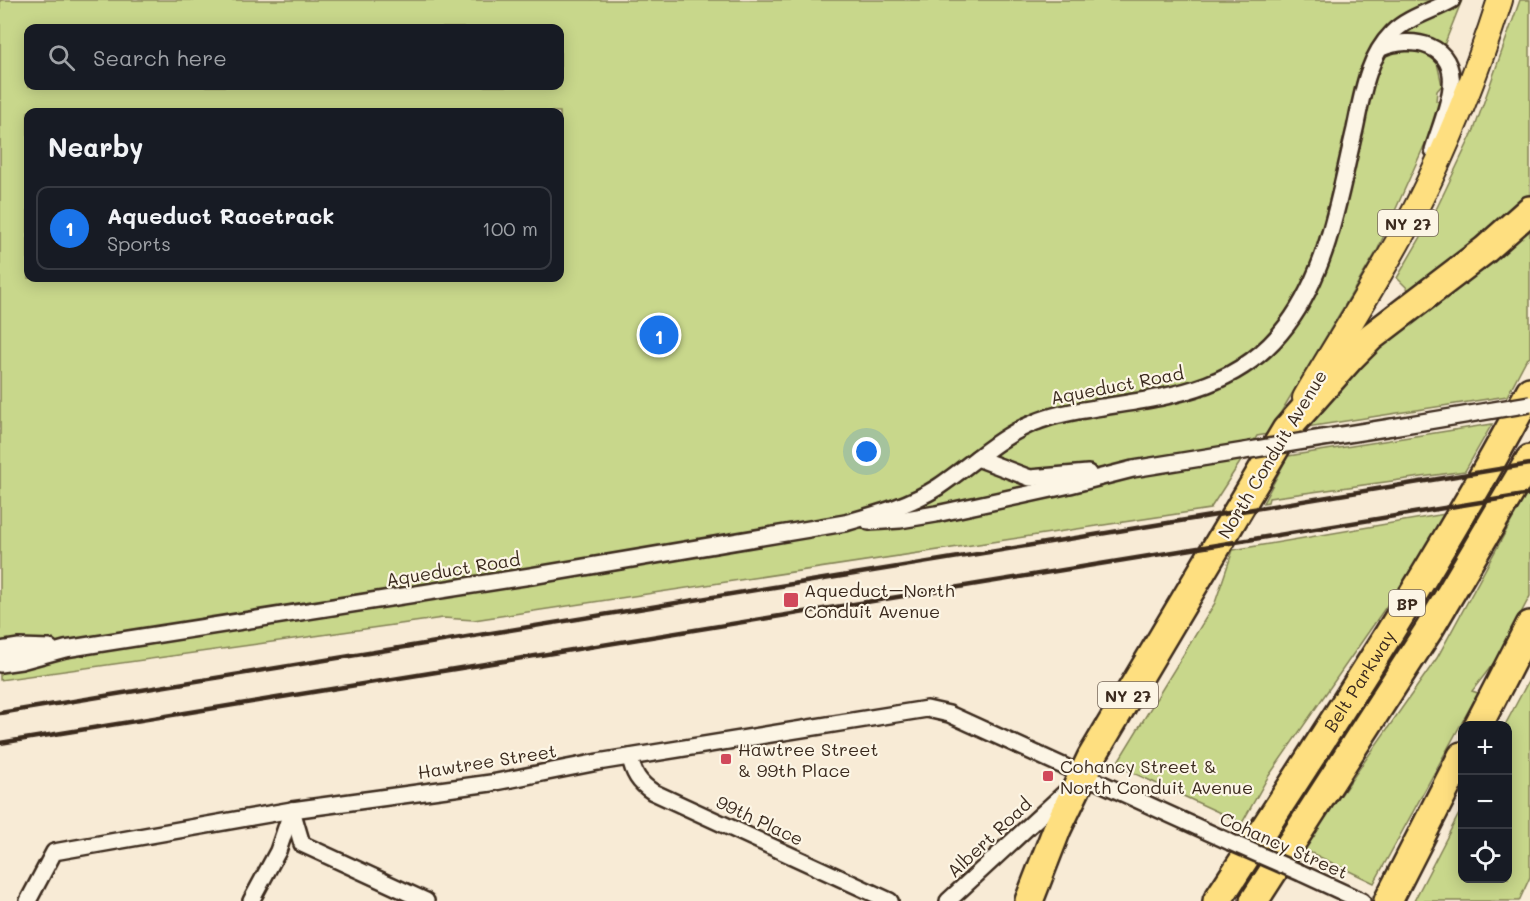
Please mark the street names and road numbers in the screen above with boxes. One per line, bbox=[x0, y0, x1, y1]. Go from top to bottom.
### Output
road number: NY 27 bbox=[1378, 210, 1438, 236]
street label: Aqueduct Road bbox=[1048, 360, 1186, 410]
street label: North Conduit Avenue bbox=[1212, 365, 1332, 543]
street label: Aqueduct Road bbox=[384, 547, 522, 591]
road number: BP bbox=[1389, 590, 1425, 616]
street label: Belt Parkway bbox=[1318, 626, 1400, 736]
road number: NY 27 bbox=[1098, 682, 1158, 708]
street label: Hawtree Street bbox=[416, 738, 558, 784]
street label: 99th Place bbox=[713, 789, 807, 851]
street label: Albert Road bbox=[942, 792, 1036, 882]
street label: Cohancy Street bbox=[1216, 806, 1352, 884]

